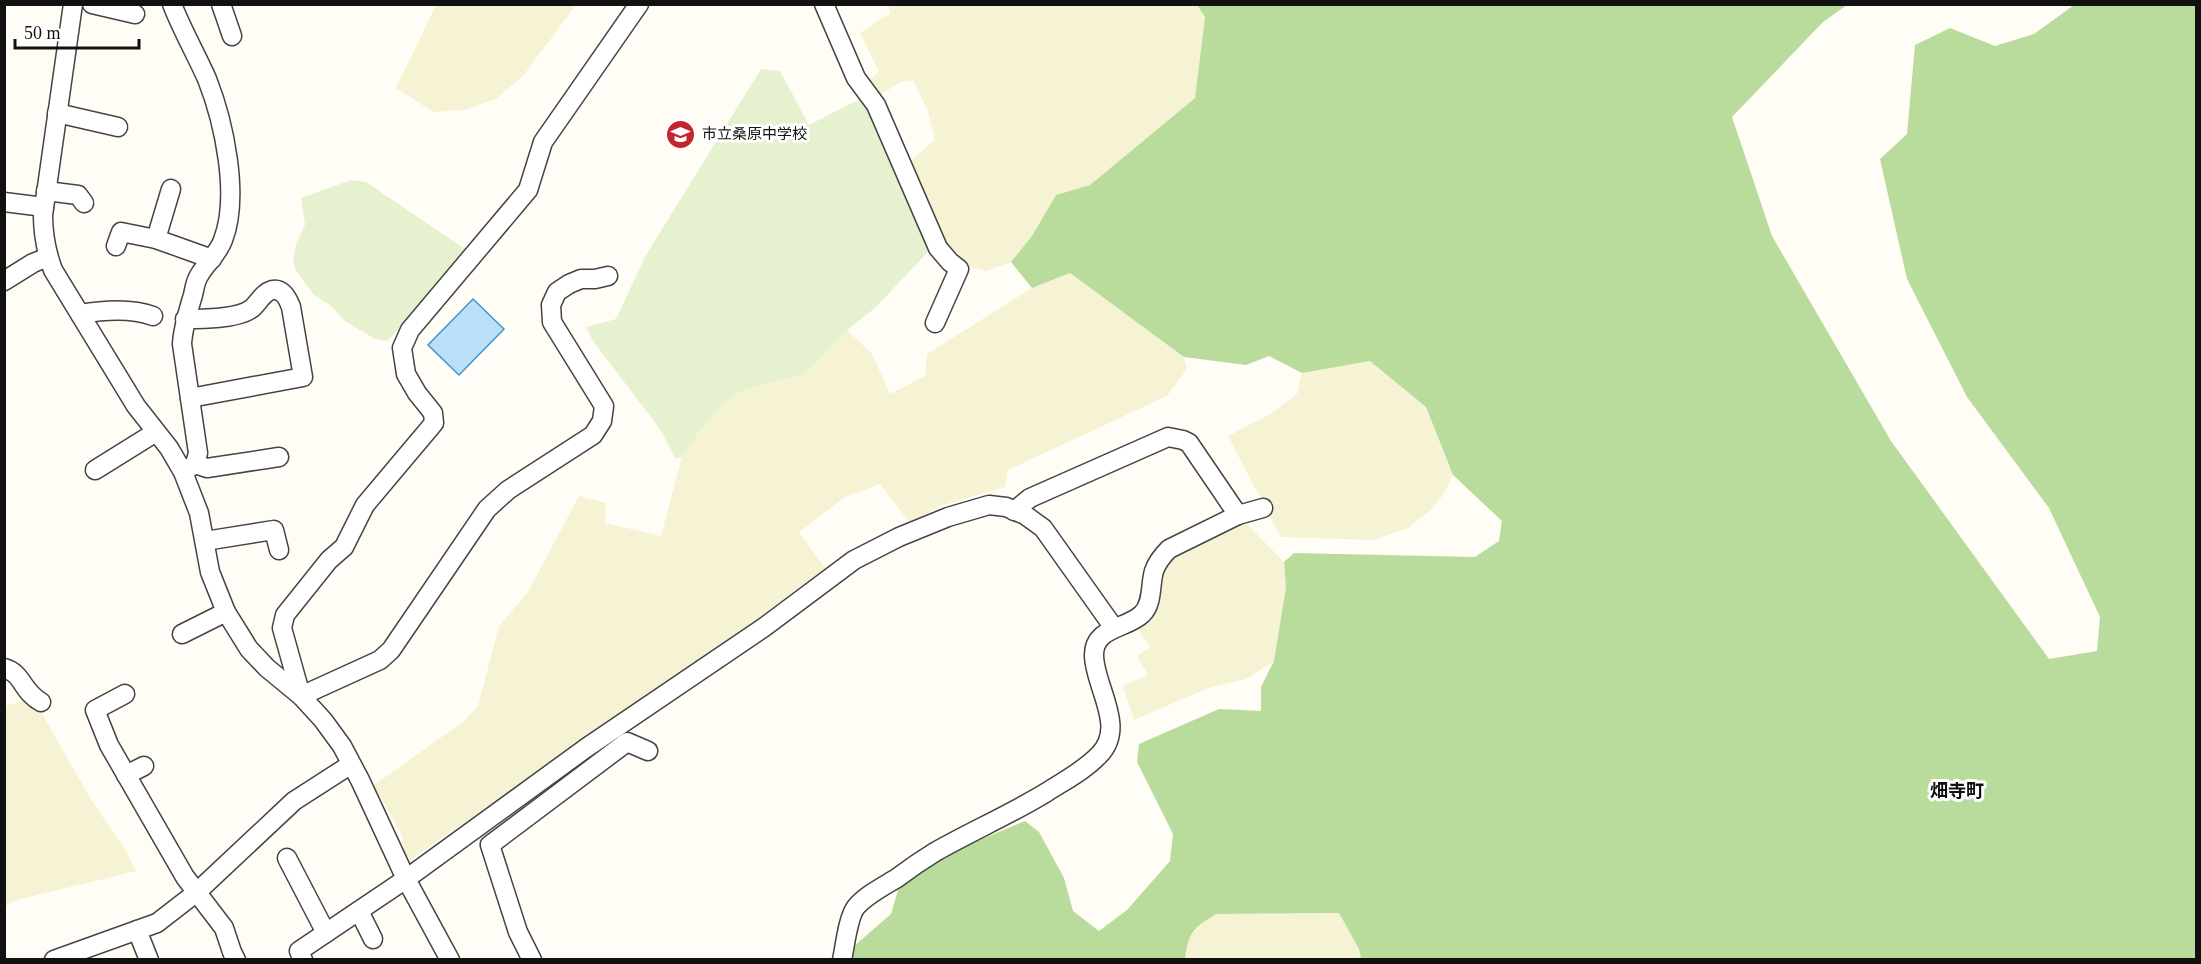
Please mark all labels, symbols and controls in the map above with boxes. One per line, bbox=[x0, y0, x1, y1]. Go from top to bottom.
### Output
scale bar bbox=[15, 12, 140, 50]
text: 50 m bbox=[24, 23, 61, 43]
school or university icon: 市立桑原中学校 bbox=[665, 118, 697, 150]
place label: 市立桑原中学校 bbox=[702, 126, 807, 142]
district label: 畑寺町 bbox=[1930, 781, 1984, 801]

